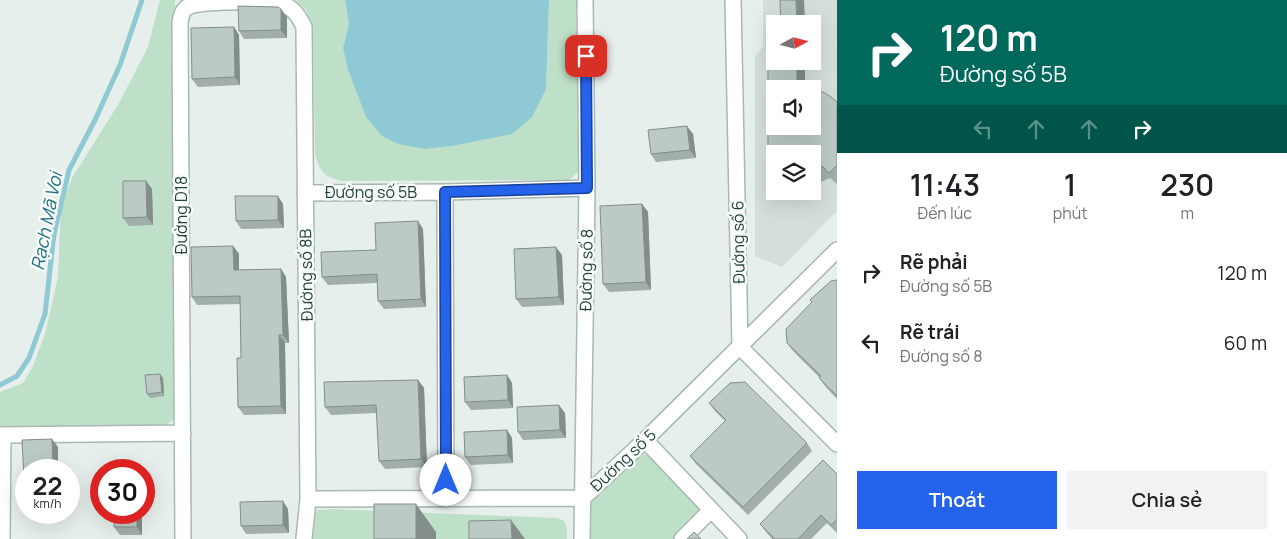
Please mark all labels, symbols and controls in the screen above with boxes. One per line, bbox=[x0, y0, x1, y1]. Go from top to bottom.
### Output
text: 120 m bbox=[940, 14, 1038, 62]
north arrow bbox=[766, 15, 821, 70]
map controls bbox=[766, 15, 821, 200]
icon: right bbox=[857, 20, 922, 85]
pin bbox=[565, 35, 607, 77]
icon: arrive bbox=[572, 42, 600, 70]
text: Đường số 5B bbox=[940, 59, 1067, 89]
button: sound bbox=[766, 80, 821, 135]
icon: left bbox=[969, 115, 997, 143]
icon: ahead bbox=[1022, 115, 1050, 143]
icon: ahead bbox=[1075, 115, 1103, 143]
icon: right bbox=[1128, 115, 1156, 143]
button: layers bbox=[766, 145, 821, 200]
text: 11:43 bbox=[910, 164, 980, 205]
text: 1 bbox=[1064, 164, 1077, 205]
text: 230 bbox=[1160, 164, 1214, 205]
water label: Rạch Mã Voi bbox=[25, 167, 68, 272]
street label: Đường D18 bbox=[170, 176, 192, 254]
street label: Đường số 5B bbox=[325, 181, 417, 203]
street label: Đường số 6 bbox=[726, 200, 750, 284]
text: Đến lúc bbox=[918, 202, 972, 224]
text: phút bbox=[1053, 202, 1088, 224]
text: m bbox=[1180, 202, 1194, 224]
street label: Đường số 8B bbox=[294, 229, 318, 321]
street label: Đường số 8 bbox=[574, 229, 598, 311]
text: Rẽ phải bbox=[900, 249, 968, 275]
icon: right bbox=[857, 259, 885, 287]
text: 120 m bbox=[1217, 260, 1267, 286]
text: Đường số 5B bbox=[900, 275, 992, 297]
text: Rẽ trái bbox=[900, 319, 960, 345]
icon: left bbox=[857, 329, 885, 357]
text: 60 m bbox=[1224, 330, 1267, 356]
text: Đường số 8 bbox=[900, 345, 982, 367]
street label: Đường số 5 bbox=[585, 424, 661, 496]
position arrow bbox=[419, 453, 471, 505]
speed limit sign: 30 bbox=[90, 459, 155, 524]
text: 22 bbox=[33, 468, 62, 503]
button: Thoát bbox=[857, 471, 1057, 529]
button: Chia sẻ bbox=[1067, 471, 1267, 529]
text: km/h bbox=[34, 495, 61, 512]

